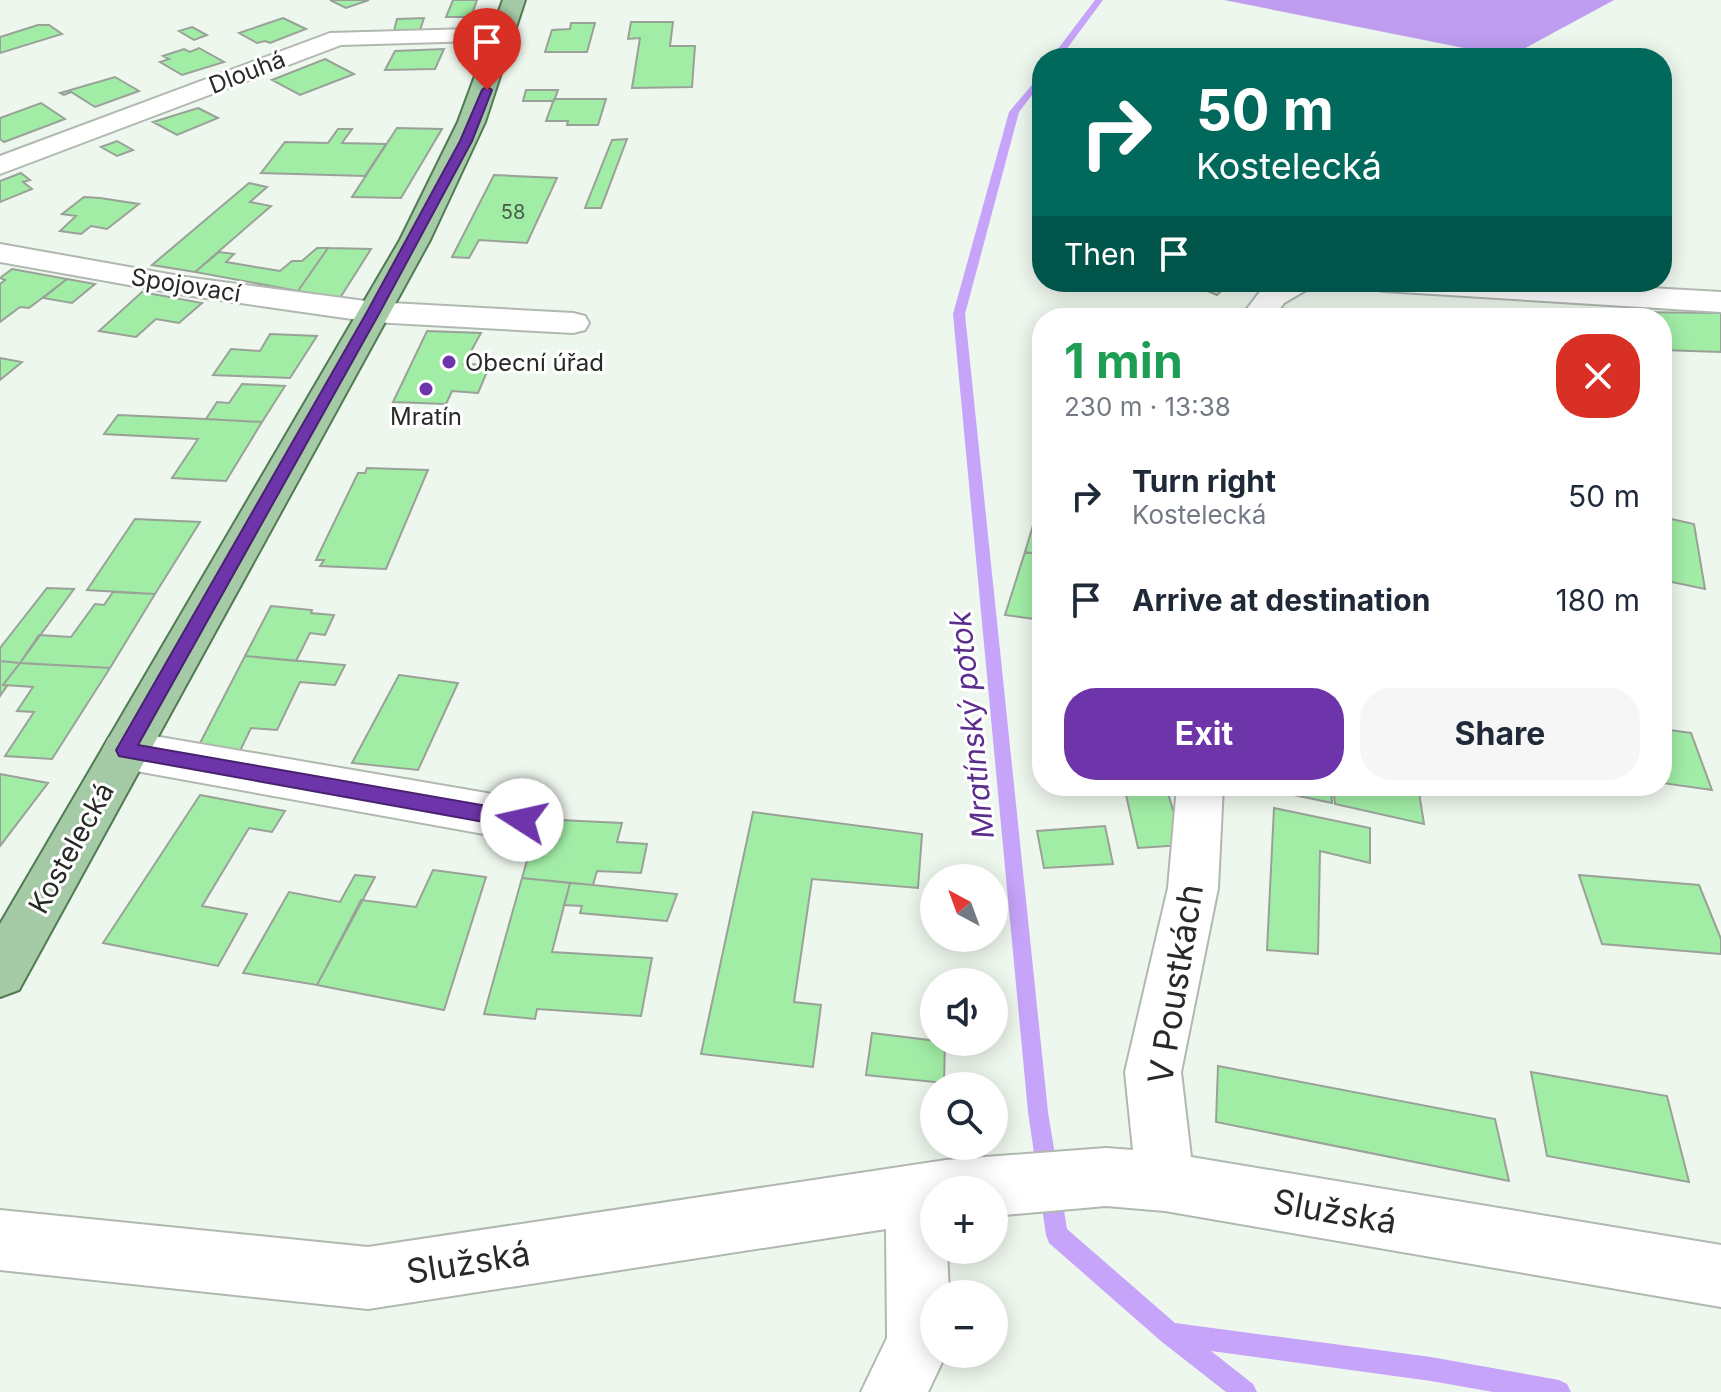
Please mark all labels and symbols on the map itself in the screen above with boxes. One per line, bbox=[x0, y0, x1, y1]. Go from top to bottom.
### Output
pin bbox=[453, 8, 521, 90]
street label: Dlouhá bbox=[205, 44, 289, 100]
house number: 58 bbox=[501, 200, 525, 224]
street label: Spojovací bbox=[129, 262, 243, 308]
place label: Obecní úřad bbox=[465, 348, 604, 377]
marker: Obecní úřad bbox=[440, 353, 458, 371]
marker: Mratín bbox=[417, 380, 435, 398]
place label: Mratín bbox=[390, 402, 462, 431]
water label: Mratínský potok bbox=[941, 609, 1001, 841]
street label: Kostelecká bbox=[21, 776, 121, 920]
position arrow bbox=[480, 778, 564, 862]
north arrow bbox=[920, 864, 1008, 952]
street label: V Poustkách bbox=[1139, 881, 1211, 1087]
street label: Služská bbox=[1270, 1180, 1400, 1242]
street label: Služská bbox=[403, 1232, 533, 1292]

